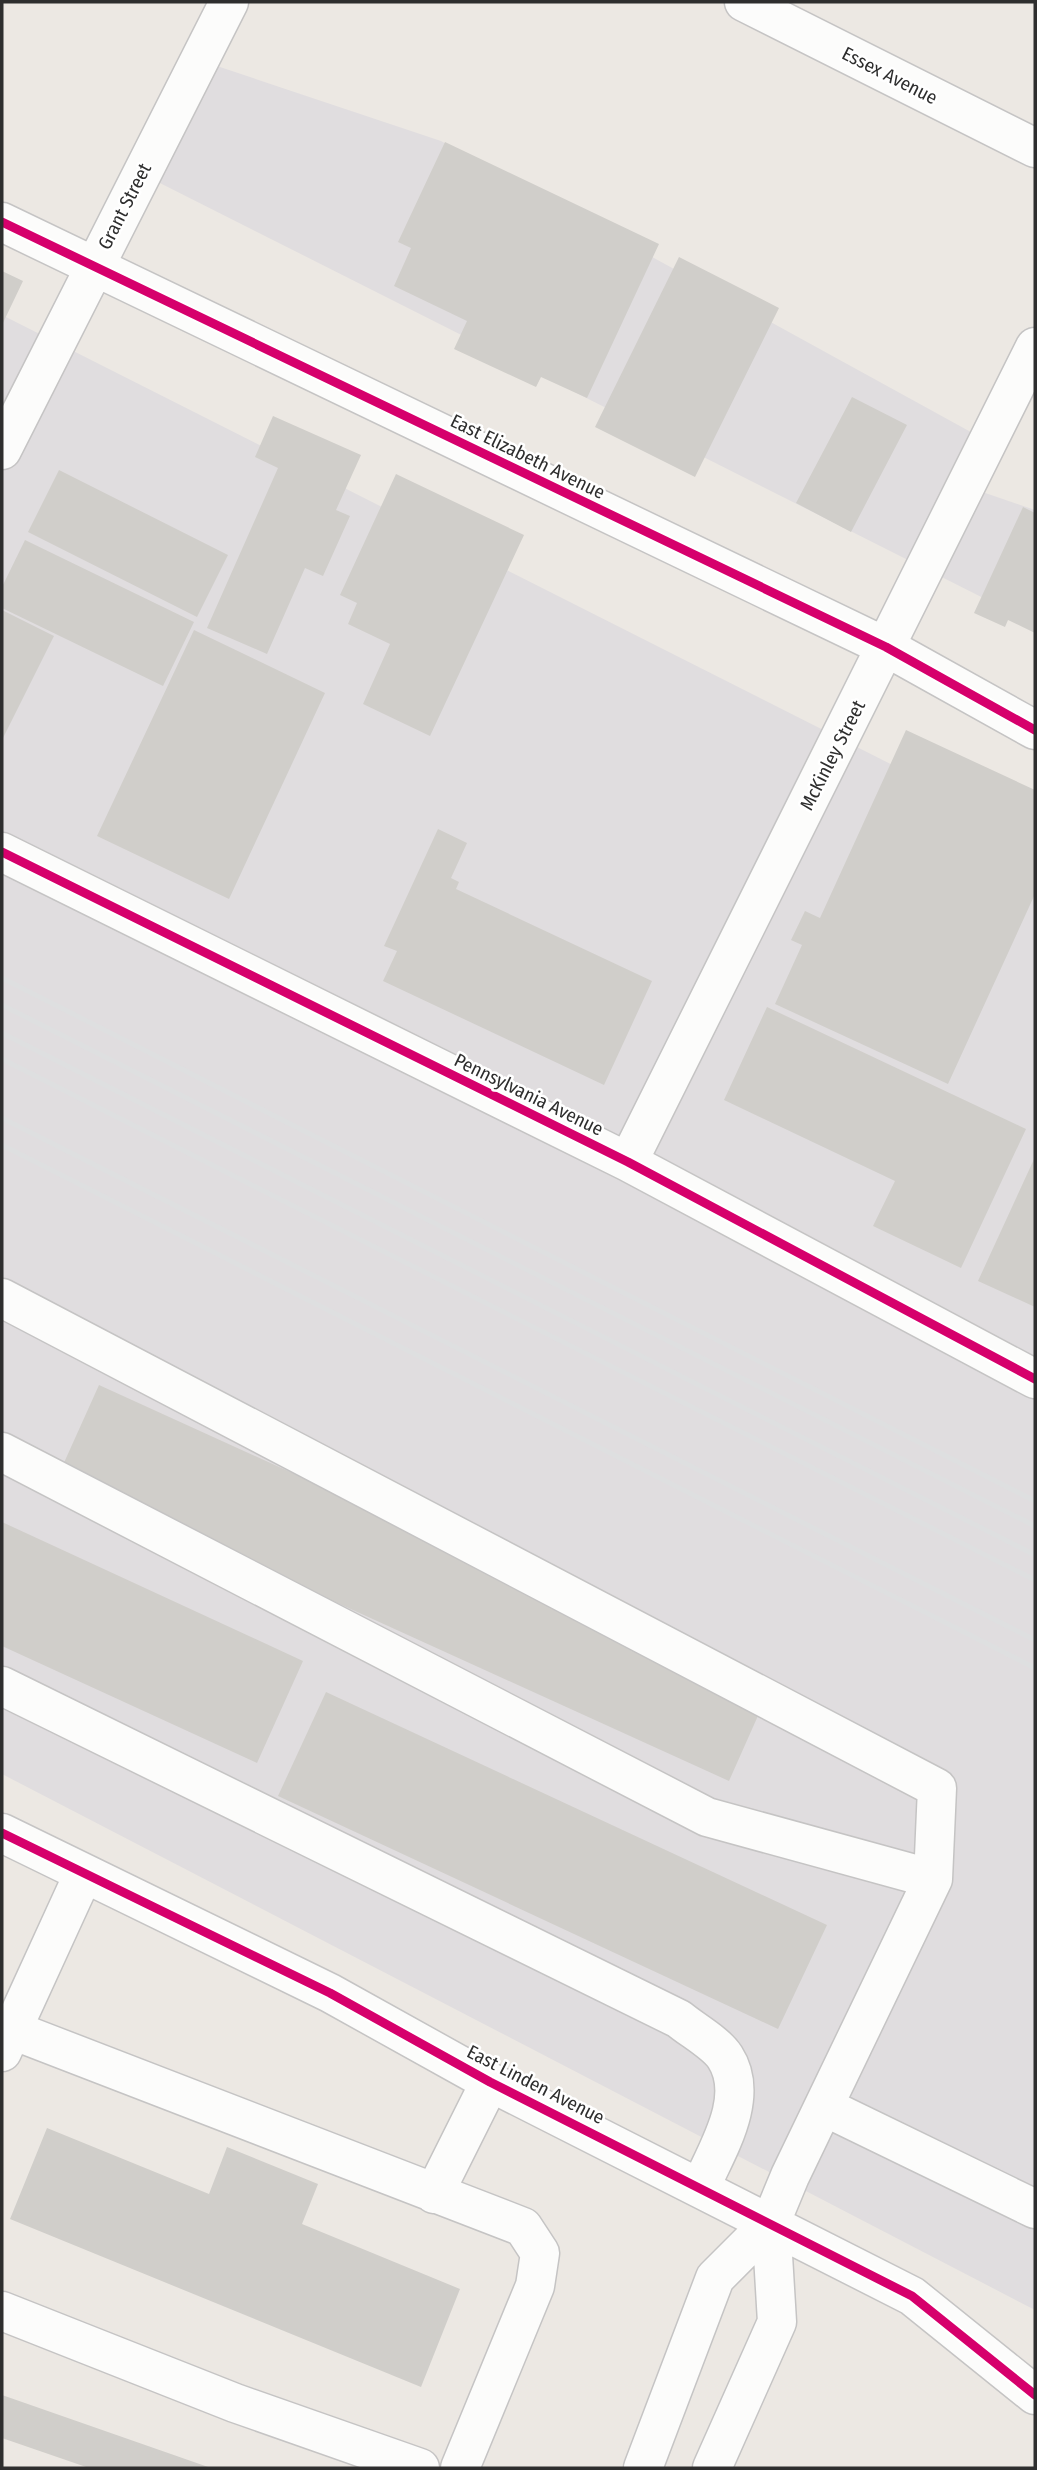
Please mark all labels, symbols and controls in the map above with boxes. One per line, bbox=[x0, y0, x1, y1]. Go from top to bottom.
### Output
street label: Essex Avenue bbox=[838, 42, 941, 109]
street label: Grant Street bbox=[93, 159, 156, 253]
street label: East Elizabeth Avenue bbox=[447, 409, 609, 504]
street label: McKinley Street bbox=[795, 696, 870, 814]
street label: Pennsylvania Avenue bbox=[450, 1048, 607, 1141]
street label: East Linden Avenue bbox=[463, 2040, 608, 2129]

